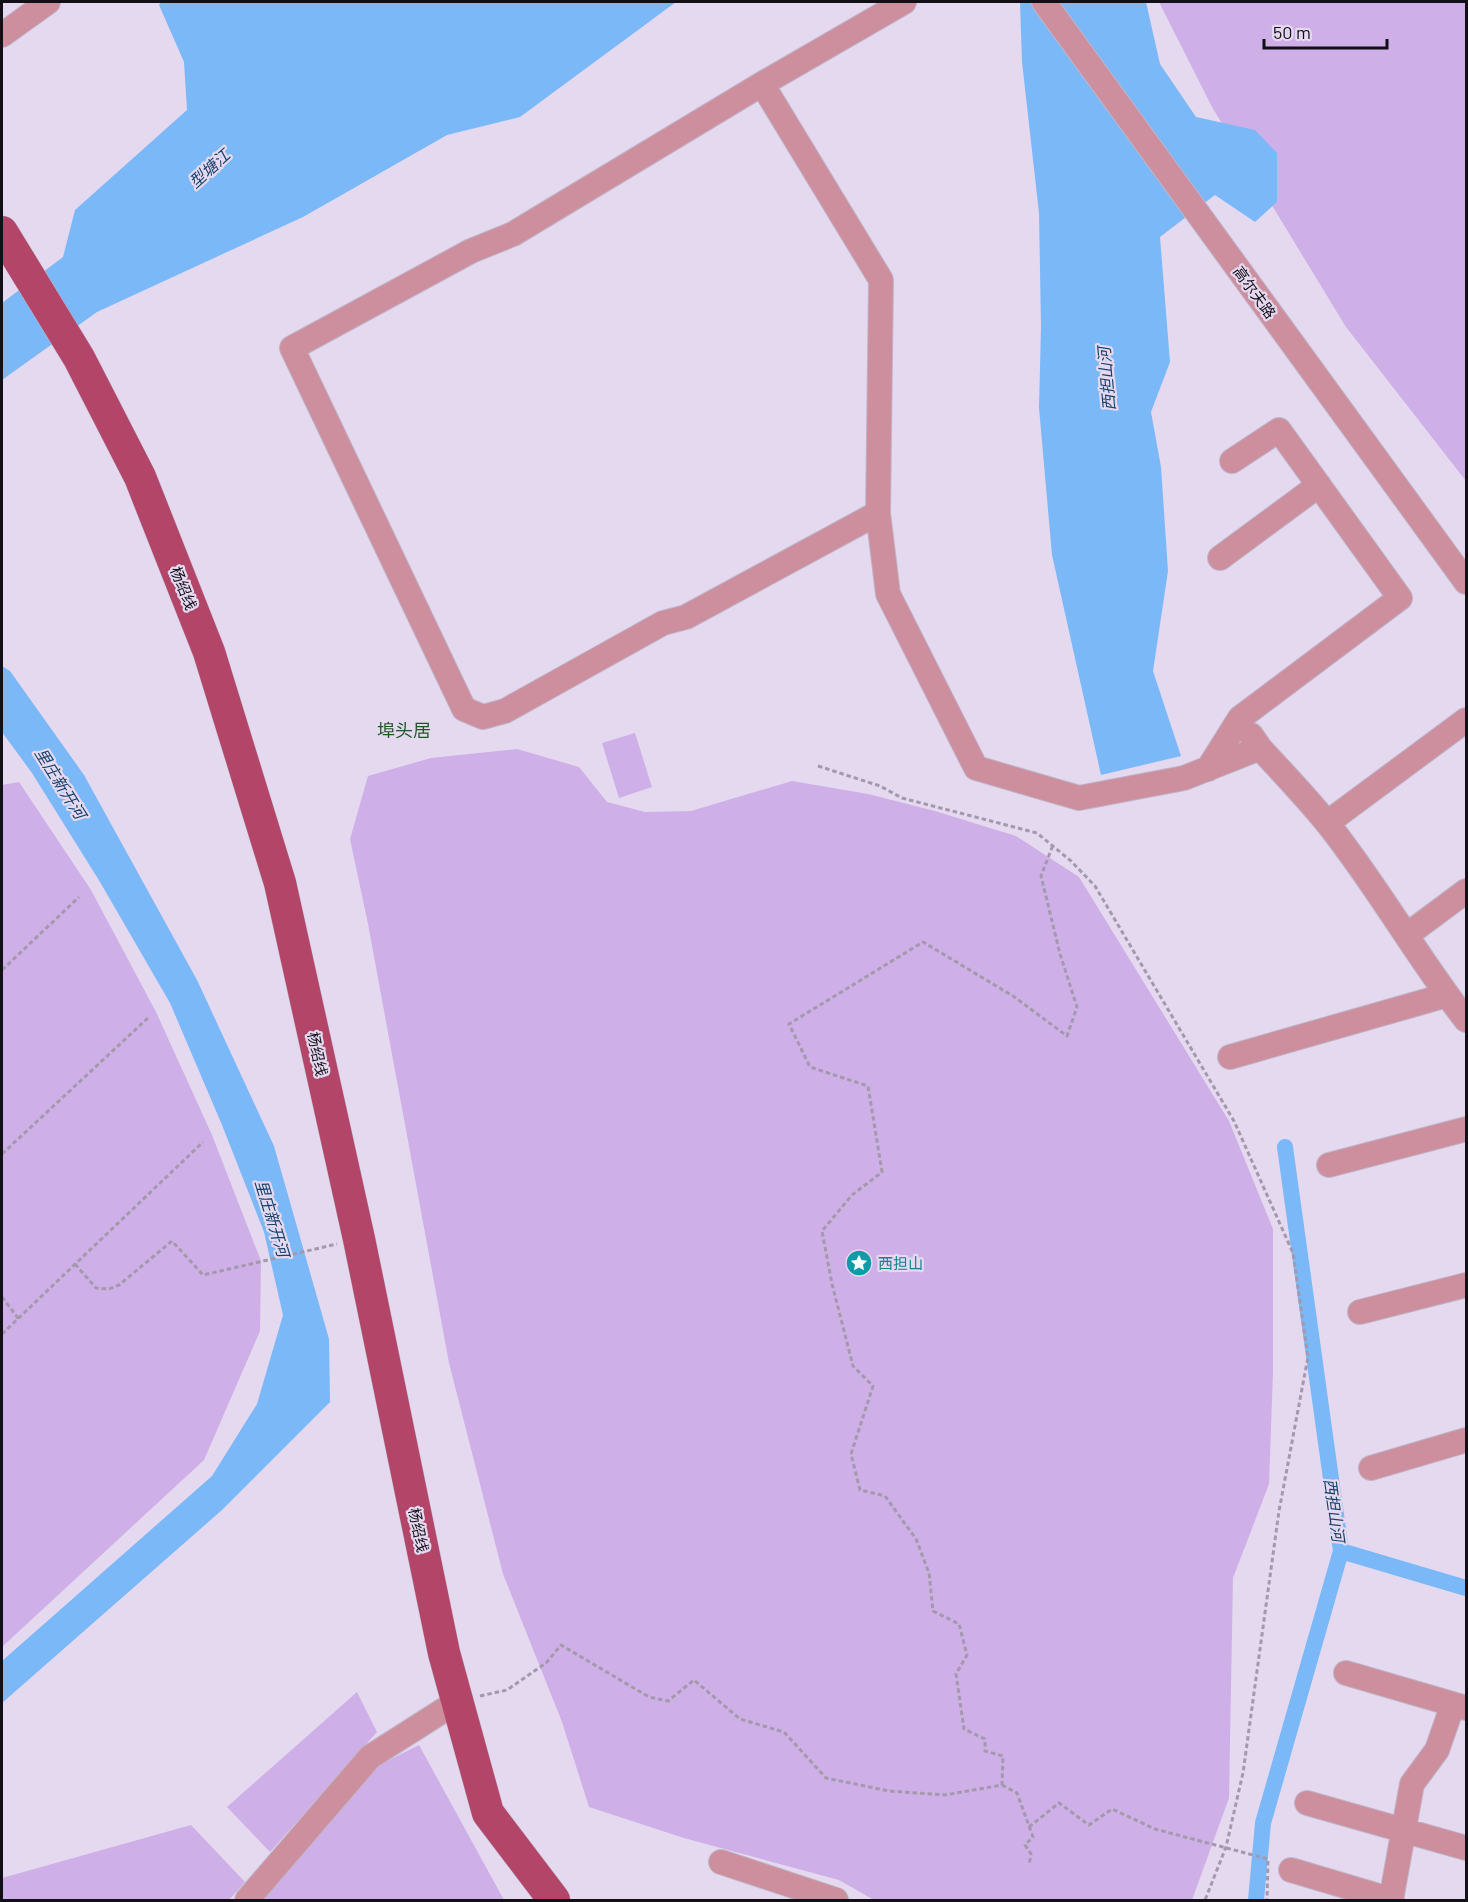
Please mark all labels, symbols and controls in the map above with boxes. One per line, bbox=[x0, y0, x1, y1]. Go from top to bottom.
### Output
scale bar bbox=[1264, 12, 1387, 50]
text: 50 m bbox=[1273, 21, 1311, 43]
water label: 型塘江 bbox=[185, 144, 235, 191]
street label: 高尔夫路 bbox=[1230, 262, 1280, 322]
water label: 西担山河 bbox=[1093, 343, 1118, 412]
street label: 杨绍线 bbox=[167, 564, 201, 612]
district label: 埠头居 bbox=[377, 719, 431, 741]
water label: 里庄新开河 bbox=[32, 744, 92, 824]
street label: 杨绍线 bbox=[305, 1030, 331, 1078]
water label: 里庄新开河 bbox=[252, 1177, 295, 1262]
place icon: 西担山 bbox=[844, 1248, 874, 1278]
place label: 西担山 bbox=[878, 1254, 923, 1272]
water label: 西担山河 bbox=[1321, 1477, 1349, 1546]
street label: 杨绍线 bbox=[406, 1506, 432, 1554]

